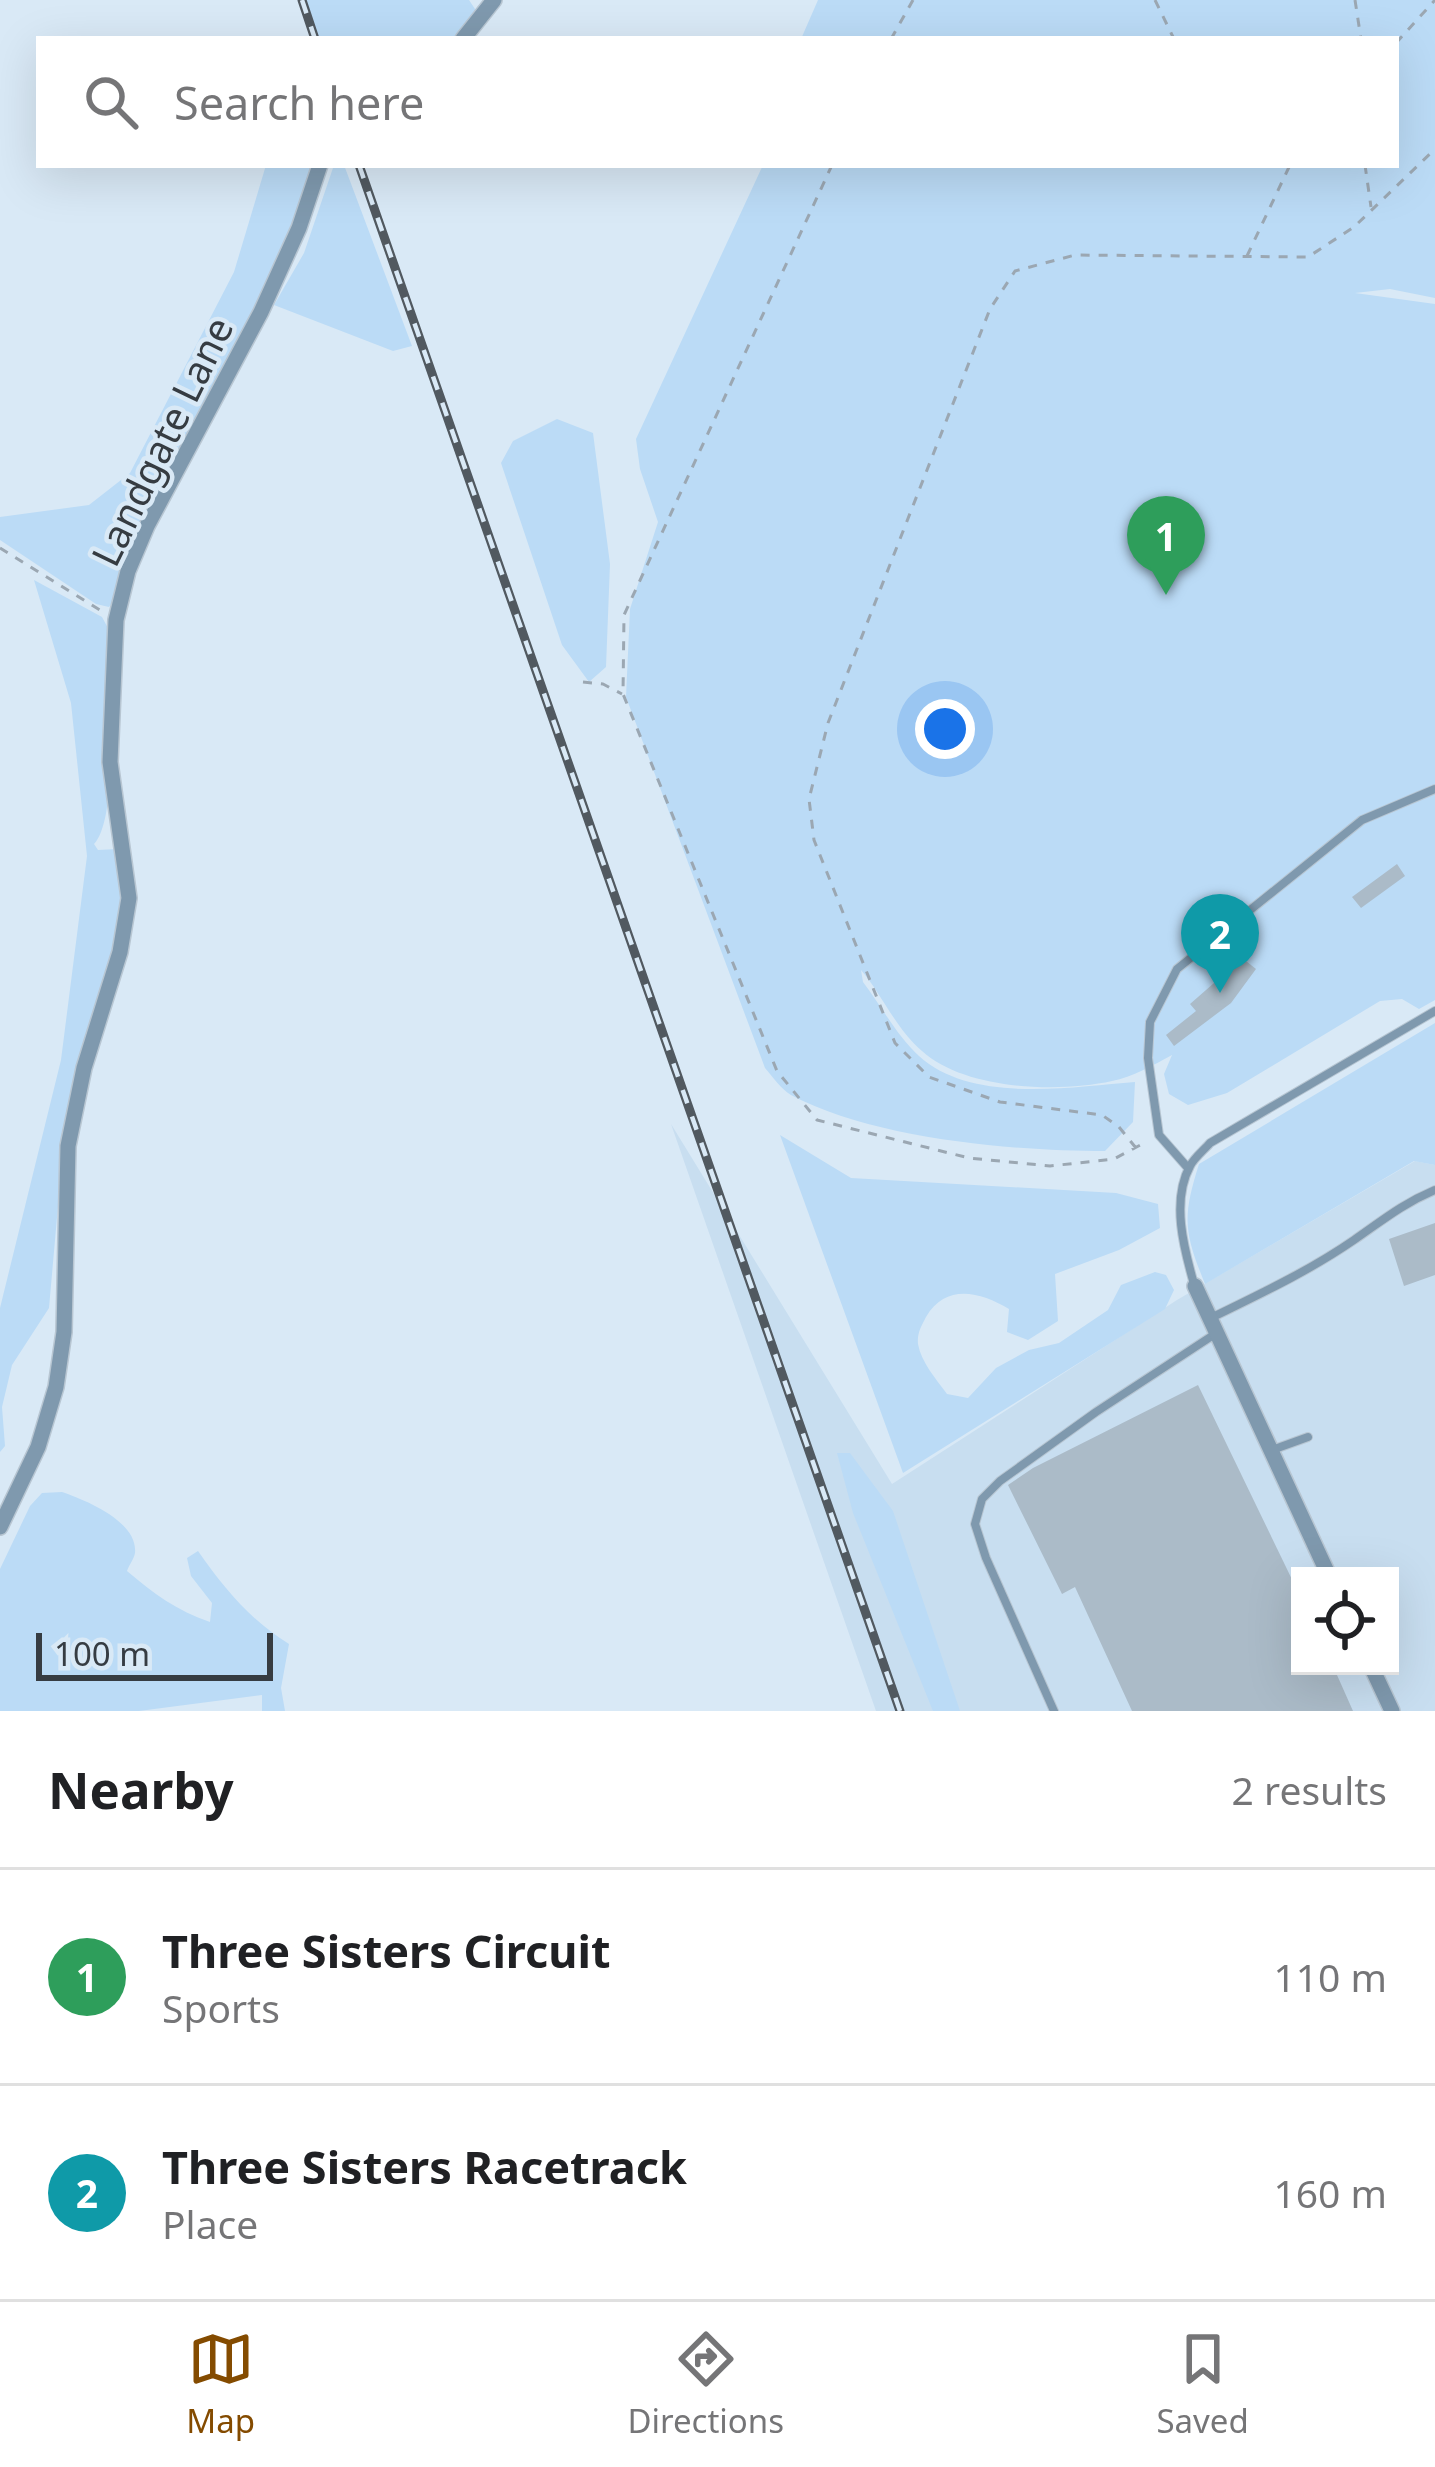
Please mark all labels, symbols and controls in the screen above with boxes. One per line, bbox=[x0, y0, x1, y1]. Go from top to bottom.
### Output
search box bbox=[36, 36, 1399, 168]
icon: search bbox=[78, 69, 144, 135]
text: Search here bbox=[174, 72, 424, 133]
street label: Landgate Lane bbox=[78, 308, 244, 574]
pin: 1 bbox=[1127, 496, 1205, 595]
your location bbox=[915, 699, 975, 759]
pin: 2 bbox=[1181, 894, 1259, 993]
map controls bbox=[1291, 1567, 1399, 1675]
button: locate bbox=[1291, 1567, 1399, 1675]
scale bar bbox=[36, 1627, 273, 1680]
text: 100 m bbox=[54, 1631, 150, 1676]
text: Nearby bbox=[48, 1754, 234, 1824]
text: 2 results bbox=[1232, 1763, 1387, 1816]
text: Three Sisters Circuit bbox=[162, 1920, 611, 1981]
text: 1 bbox=[76, 1950, 98, 2003]
text: 110 m bbox=[1273, 1950, 1387, 2003]
text: Sports bbox=[162, 1981, 280, 2034]
text: Three Sisters Racetrack bbox=[162, 2136, 687, 2197]
text: 2 bbox=[76, 2166, 98, 2219]
text: 160 m bbox=[1273, 2166, 1387, 2219]
text: Place bbox=[162, 2197, 258, 2250]
tab: Map bbox=[186, 2326, 255, 2443]
tab: Directions bbox=[627, 2326, 784, 2443]
tab: Saved bbox=[1156, 2326, 1249, 2443]

